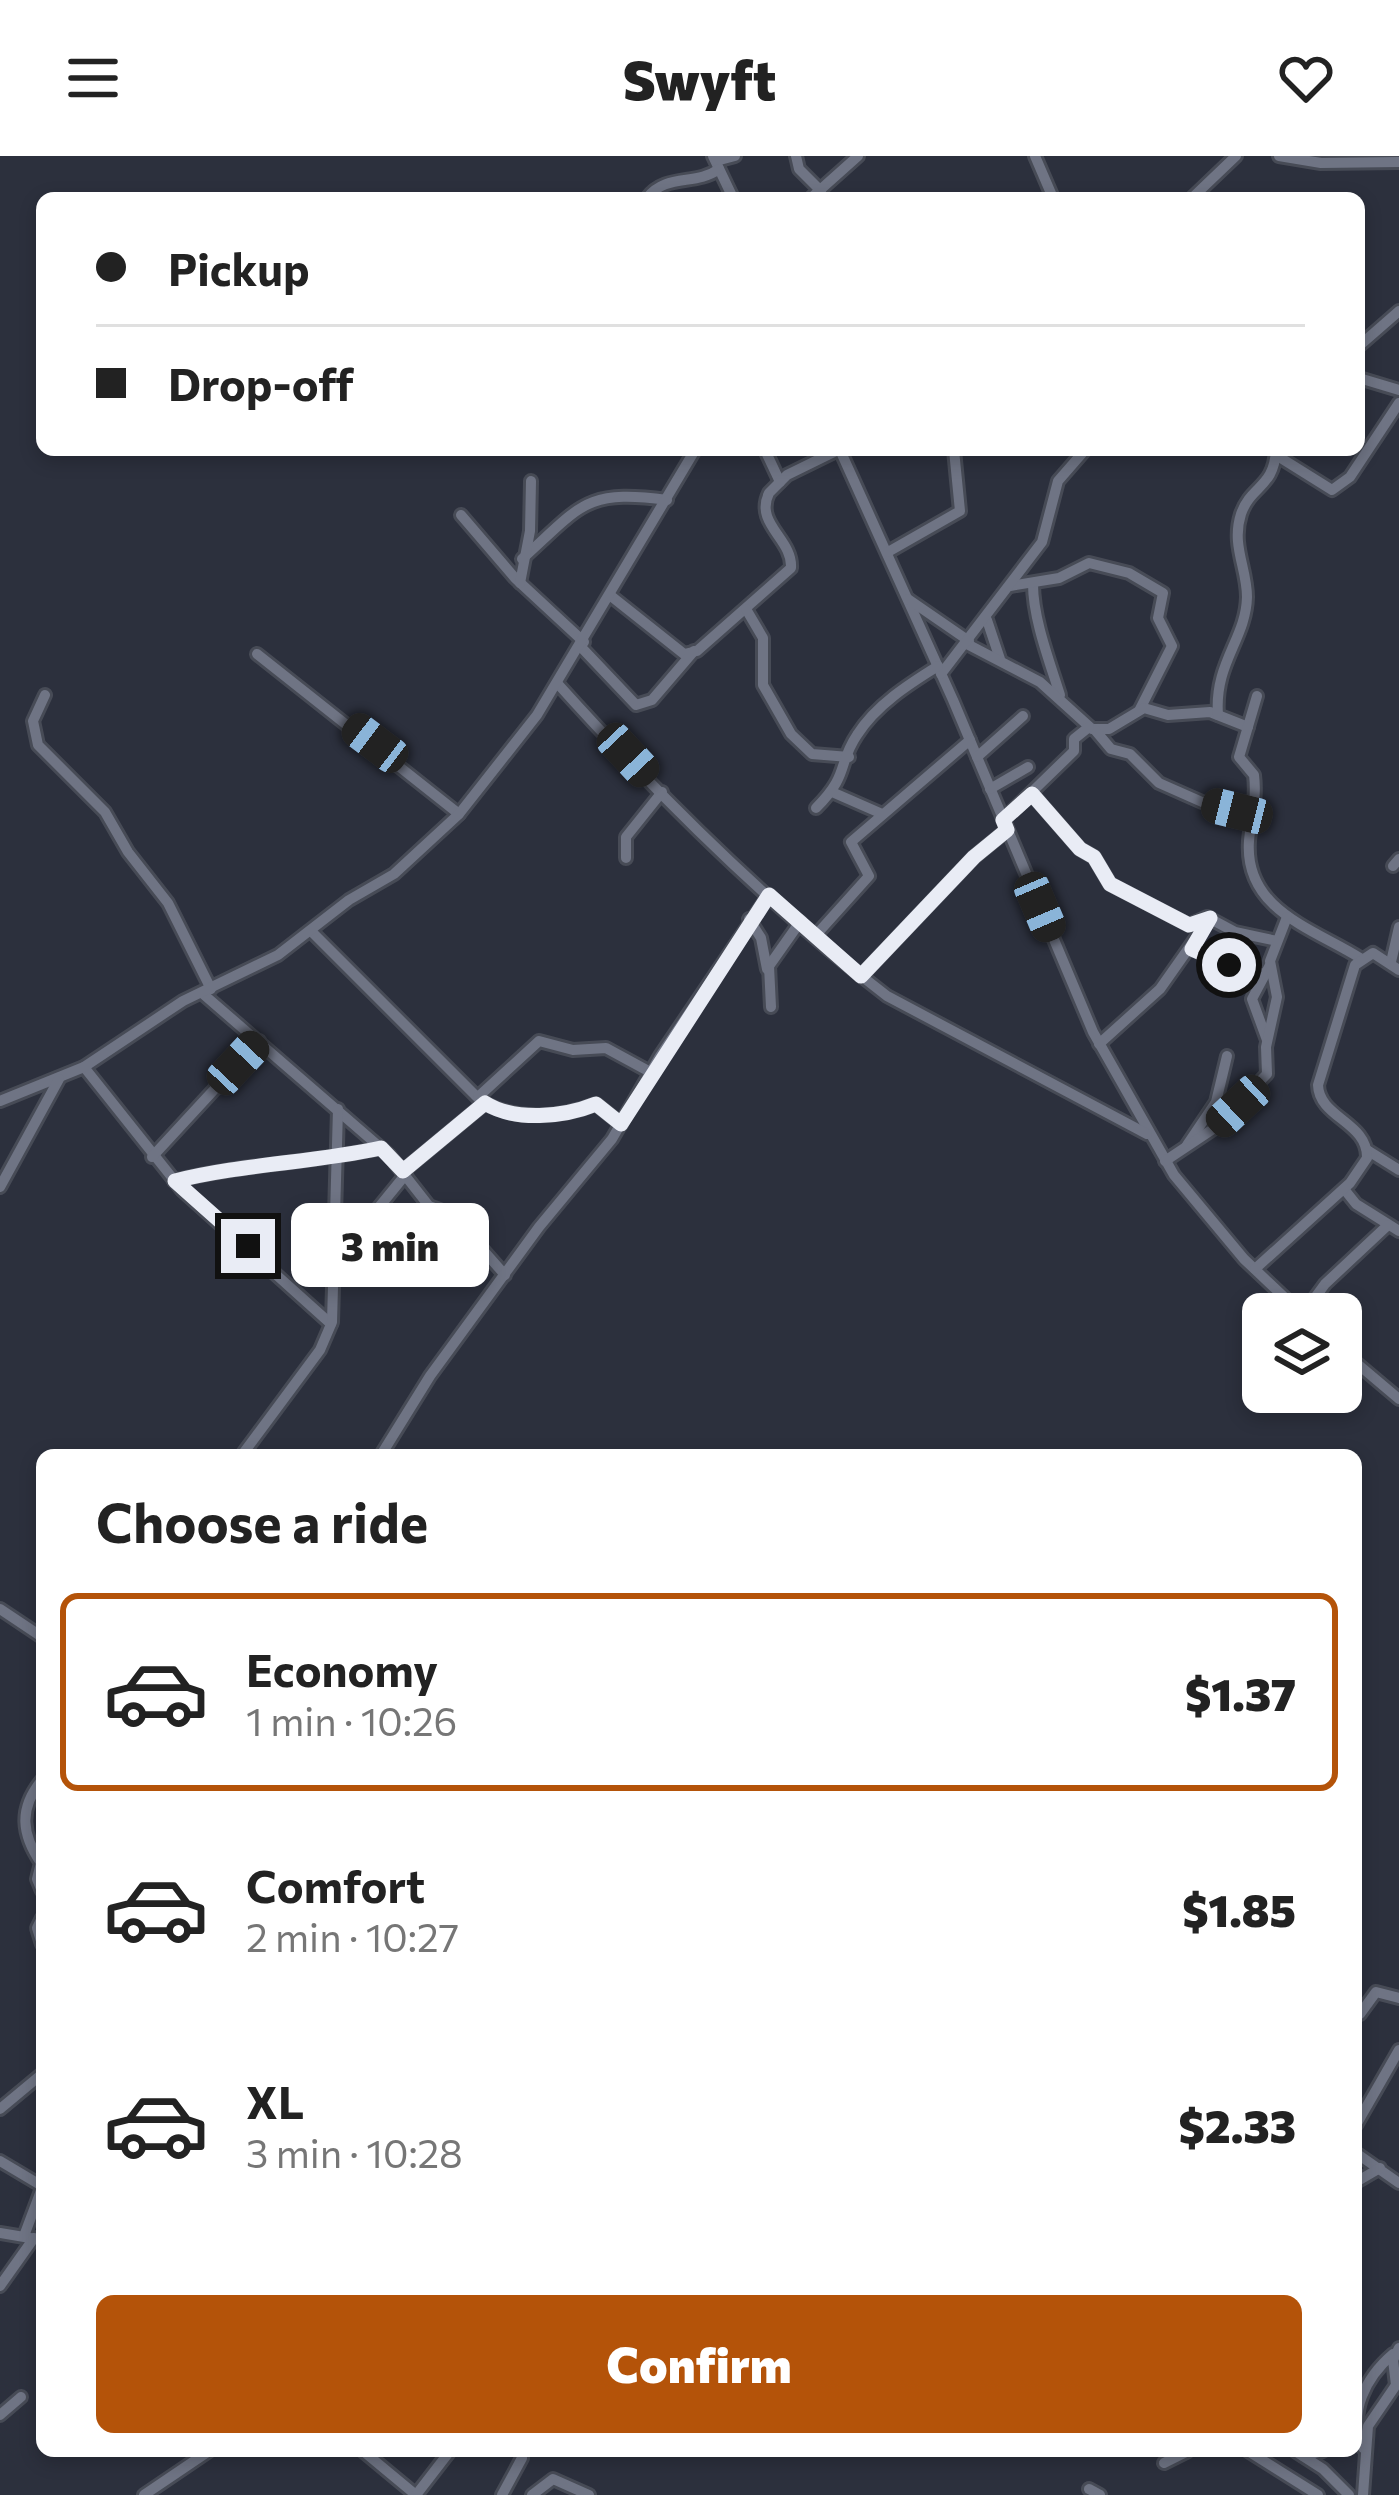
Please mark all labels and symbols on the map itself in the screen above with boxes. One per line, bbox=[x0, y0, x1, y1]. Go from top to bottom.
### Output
car bbox=[335, 707, 415, 779]
car bbox=[590, 716, 666, 794]
car bbox=[1198, 785, 1276, 837]
car bbox=[1009, 867, 1071, 947]
route start bbox=[1202, 938, 1256, 992]
car bbox=[200, 1024, 276, 1102]
car bbox=[1199, 1068, 1277, 1144]
callout: 3 min bbox=[290, 1204, 488, 1288]
route end bbox=[221, 1219, 275, 1273]

